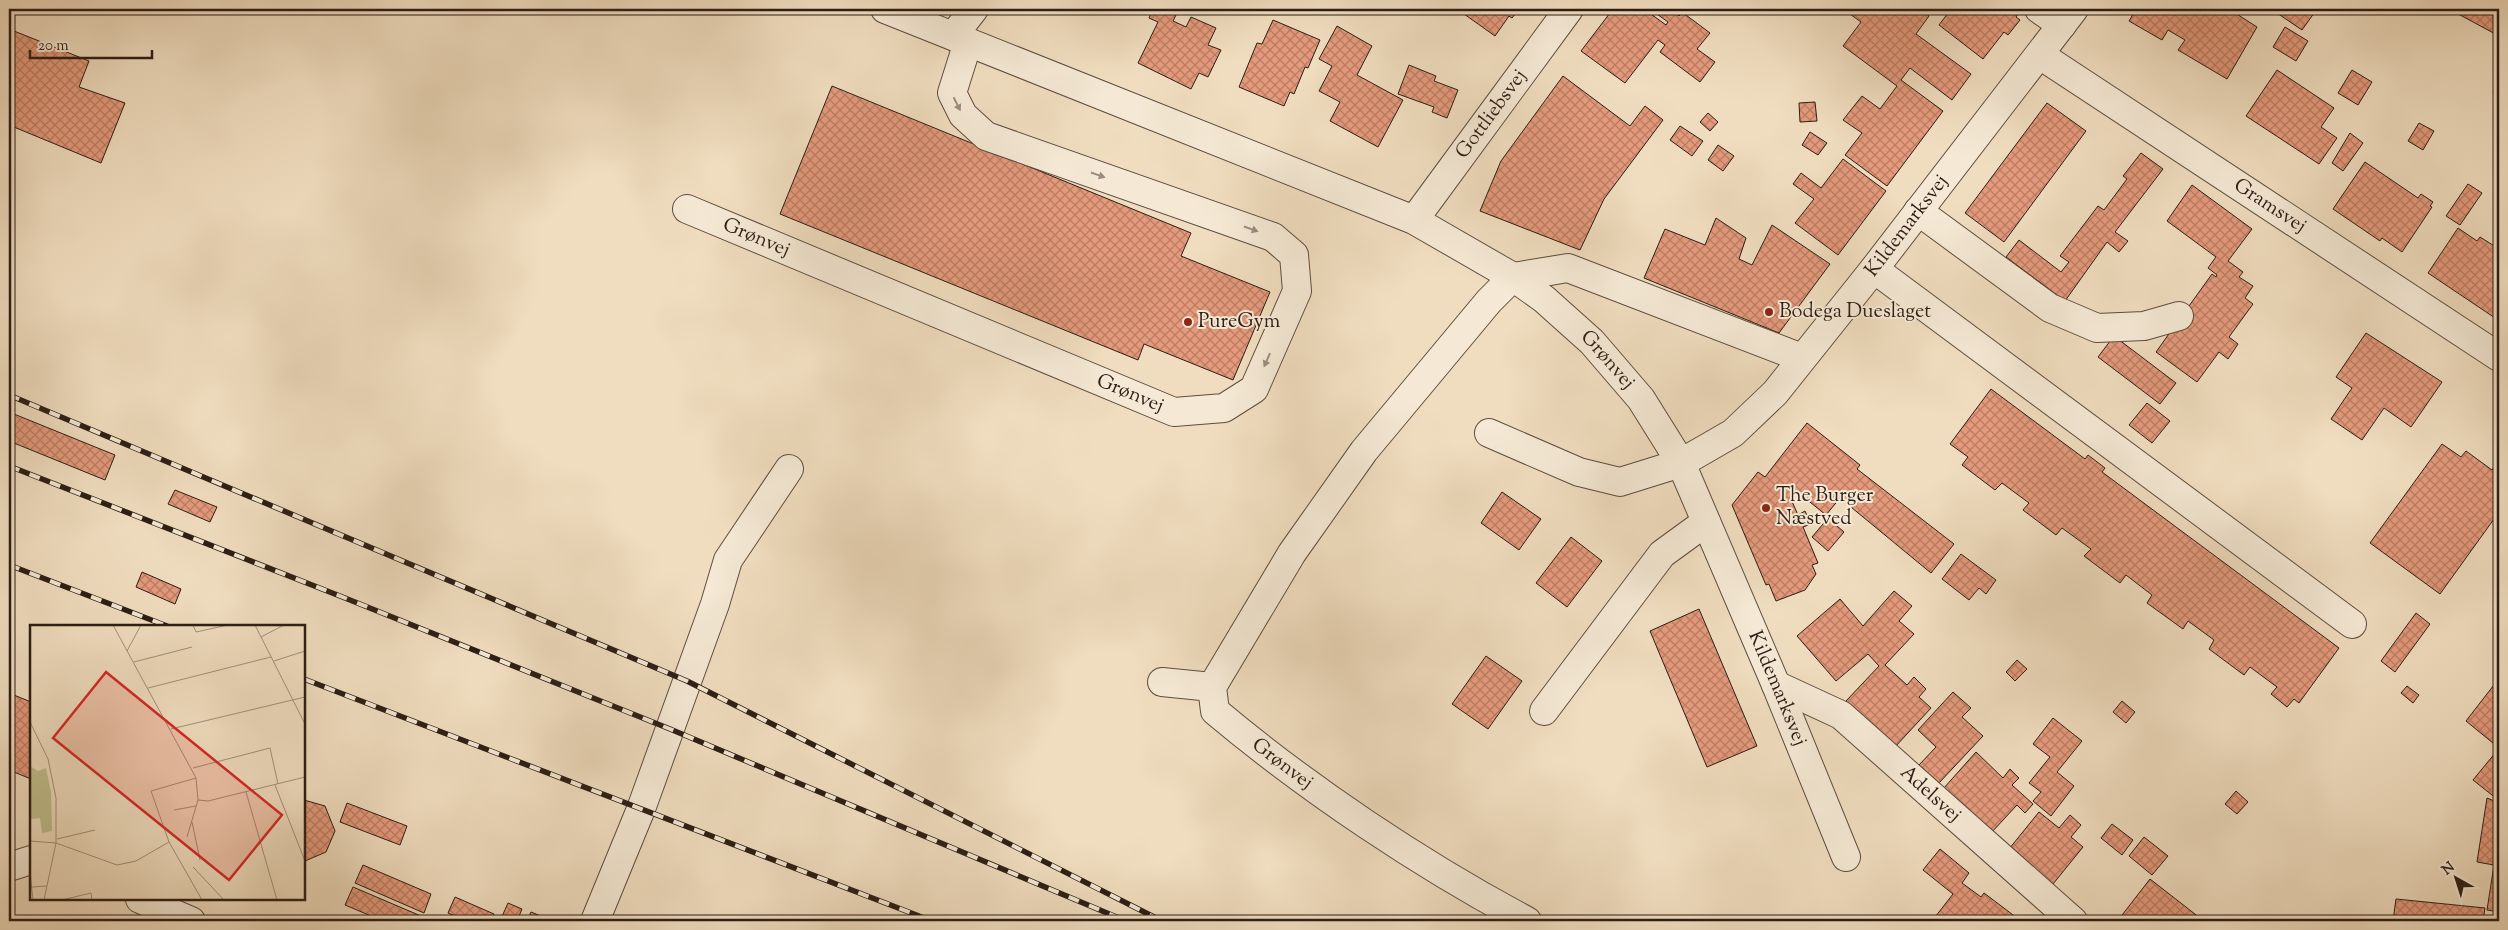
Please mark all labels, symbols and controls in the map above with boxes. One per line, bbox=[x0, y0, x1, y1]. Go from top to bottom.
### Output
scale bar bbox=[30, 28, 152, 60]
text: 20 m bbox=[38, 36, 69, 57]
street label: Gottliebsvej bbox=[1449, 64, 1534, 165]
one-way arrow bbox=[953, 97, 961, 111]
street label: Kildemarksvej bbox=[1858, 169, 1956, 283]
one-way arrow bbox=[1091, 171, 1106, 179]
street label: Gramsvej bbox=[2227, 171, 2312, 241]
street label: Grønvej bbox=[718, 211, 794, 265]
one-way arrow bbox=[1244, 226, 1259, 233]
place label: Bodega Dueslaget bbox=[1779, 298, 1931, 327]
marker: Bodega Dueslaget bbox=[1763, 306, 1775, 318]
place label: PureGym bbox=[1198, 308, 1281, 337]
marker: PureGym bbox=[1182, 316, 1194, 328]
street label: Grønvej bbox=[1574, 323, 1642, 396]
one-way arrow bbox=[1262, 353, 1270, 367]
street label: Grønvej bbox=[1092, 367, 1168, 421]
place label: The Burger Næstved bbox=[1776, 482, 1874, 534]
marker: The Burger Næstved bbox=[1760, 502, 1772, 514]
inset map bbox=[30, 625, 305, 900]
street label: Kildemarksvej bbox=[1740, 626, 1814, 751]
street label: Grønvej bbox=[1245, 731, 1319, 797]
street label: Adelsvej bbox=[1893, 759, 1967, 830]
north arrow bbox=[2430, 852, 2480, 902]
text: N bbox=[2438, 858, 2460, 881]

